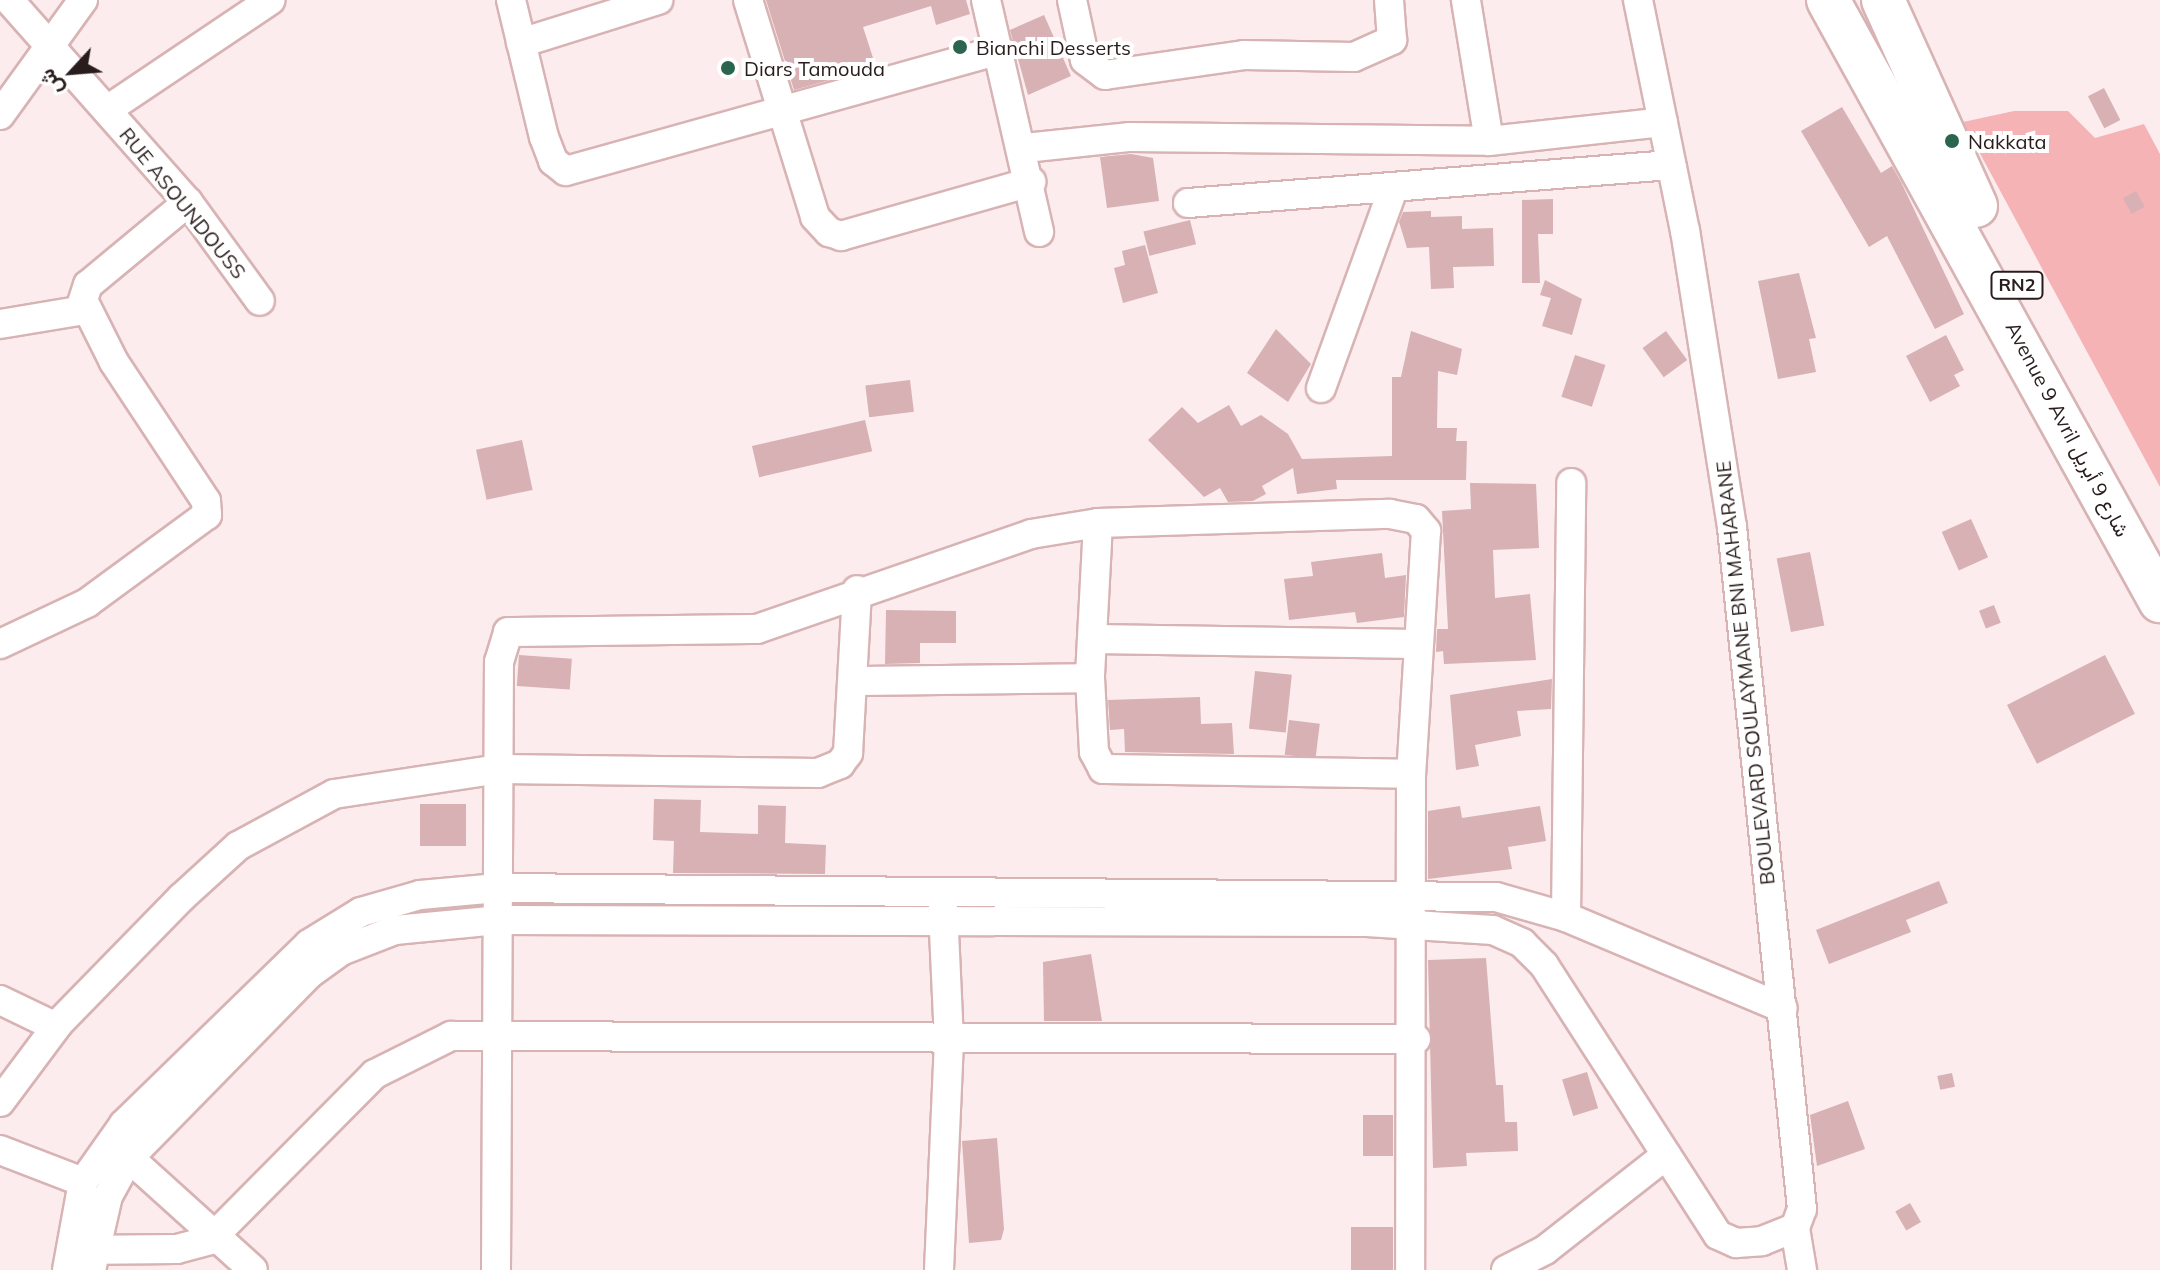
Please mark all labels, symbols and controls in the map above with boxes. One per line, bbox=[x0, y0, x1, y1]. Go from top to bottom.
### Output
north arrow bbox=[32, 32, 112, 112]
place label: Bianchi Desserts bbox=[976, 35, 1131, 59]
marker: Bianchi Desserts bbox=[951, 38, 969, 56]
place label: Diars Tamouda bbox=[744, 56, 885, 80]
marker: Diars Tamouda bbox=[719, 59, 737, 77]
text: ش bbox=[32, 65, 69, 101]
street label: RUE ASOUNDOUSS bbox=[115, 123, 251, 283]
place label: Nakkata bbox=[1968, 129, 2046, 153]
marker: Nakkata bbox=[1943, 132, 1961, 150]
road number: RN2 bbox=[1989, 271, 2045, 299]
street label: Avenue 9 Avril شارع 9 أبريل bbox=[2001, 317, 2135, 541]
street label: BOULEVARD SOULAYMANE BNI MAHARANE bbox=[1711, 460, 1779, 886]

